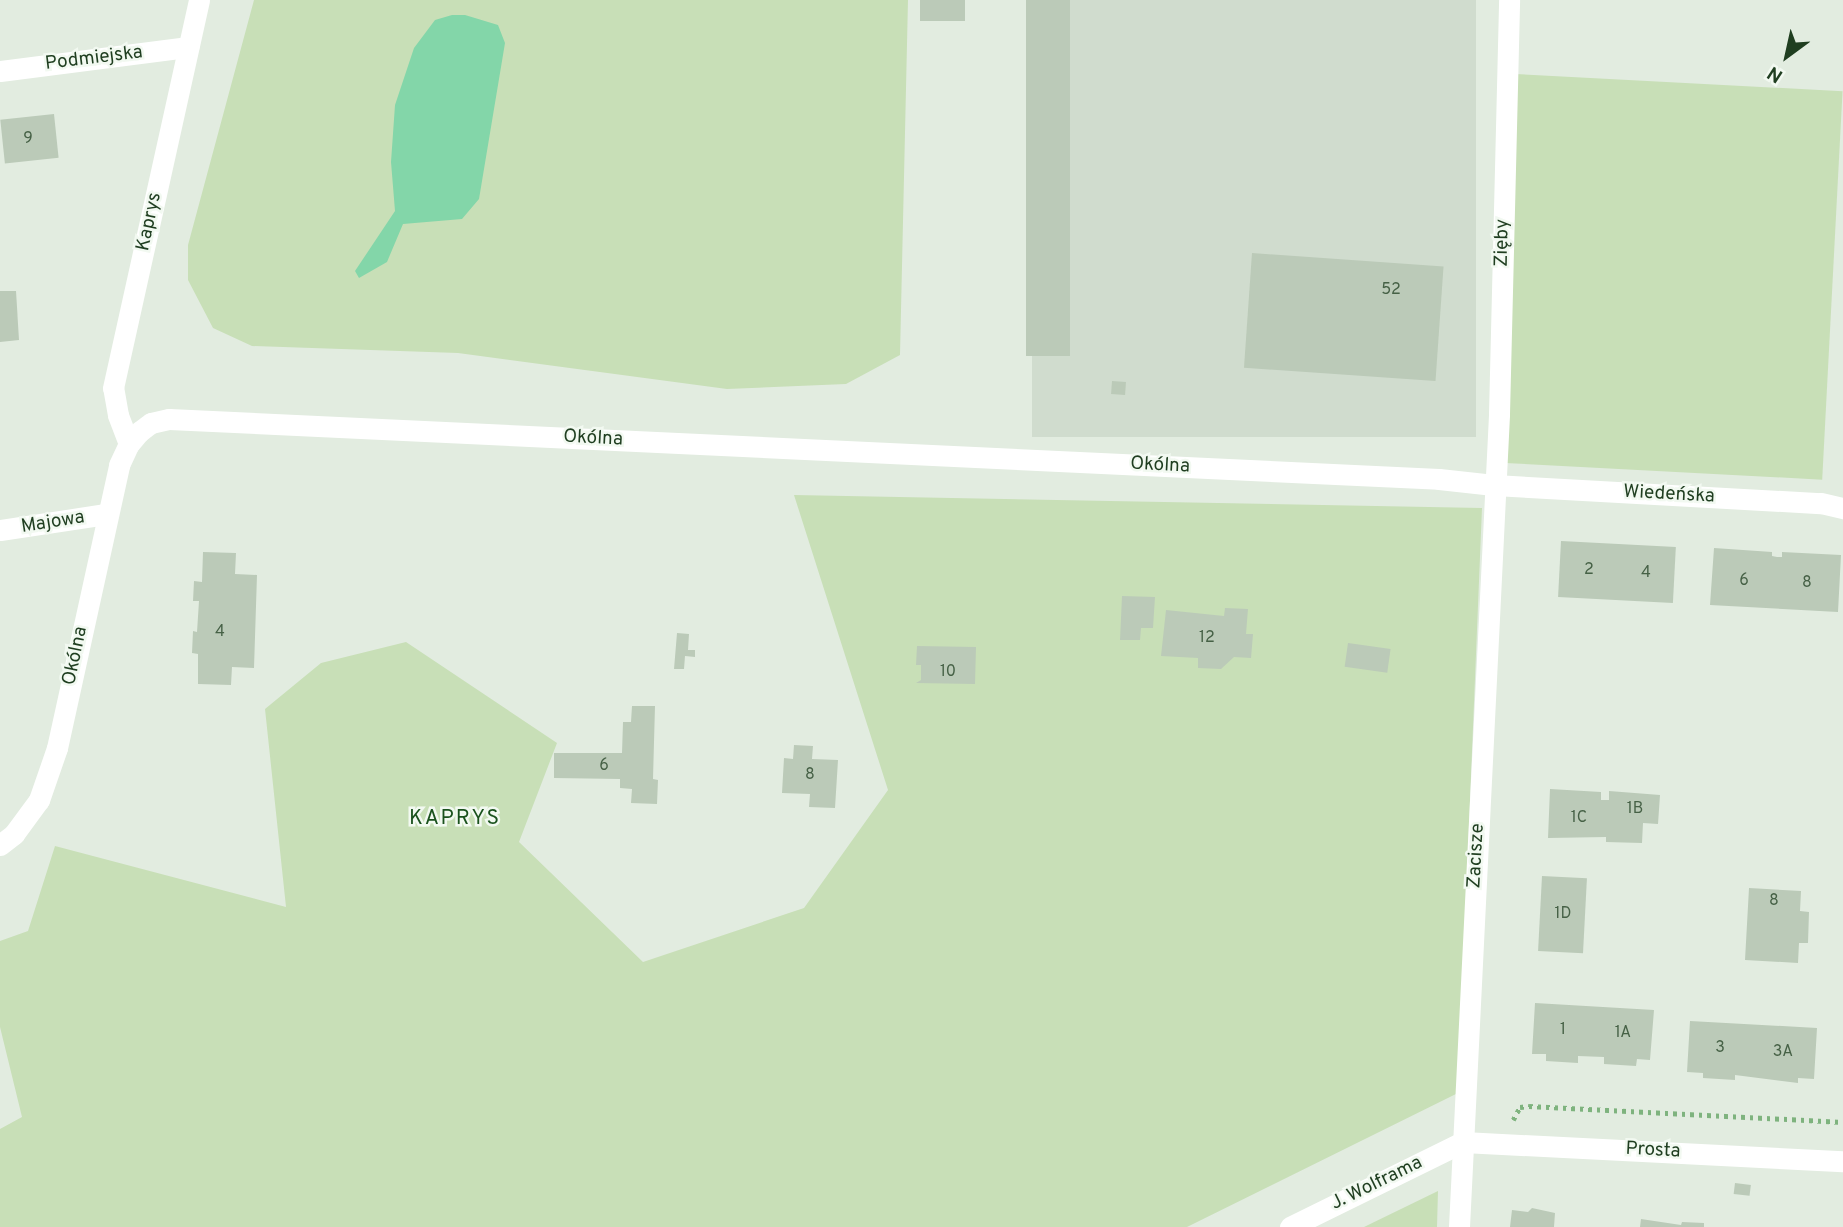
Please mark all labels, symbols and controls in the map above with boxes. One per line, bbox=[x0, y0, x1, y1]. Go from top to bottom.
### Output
north arrow bbox=[1752, 21, 1822, 91]
street label: Podmiejska bbox=[44, 42, 144, 76]
text: N bbox=[1763, 60, 1788, 87]
house number: 9 bbox=[23, 129, 33, 149]
street label: Kaprys bbox=[133, 191, 167, 253]
street label: Zięby bbox=[1491, 219, 1515, 267]
house number: 52 bbox=[1381, 280, 1401, 300]
street label: Okólna bbox=[563, 426, 623, 452]
street label: Okólna bbox=[1130, 453, 1190, 479]
street label: Wiedeńska bbox=[1623, 481, 1715, 509]
street label: Majowa bbox=[20, 507, 86, 539]
house number: 2 bbox=[1584, 560, 1594, 580]
house number: 4 bbox=[1641, 563, 1651, 583]
house number: 6 bbox=[1739, 571, 1749, 591]
house number: 8 bbox=[1802, 573, 1812, 593]
house number: 4 bbox=[215, 622, 225, 642]
street label: Okólna bbox=[59, 624, 93, 688]
house number: 12 bbox=[1199, 628, 1215, 648]
house number: 10 bbox=[940, 662, 956, 682]
house number: 6 bbox=[599, 756, 609, 776]
house number: 8 bbox=[805, 765, 815, 785]
house number: 1B bbox=[1627, 799, 1643, 819]
district label: KAPRYS bbox=[410, 806, 500, 832]
house number: 1C bbox=[1571, 808, 1587, 828]
street label: Zacisze bbox=[1464, 823, 1490, 889]
house number: 8 bbox=[1769, 891, 1779, 911]
house number: 1D bbox=[1555, 904, 1571, 924]
house number: 1 bbox=[1560, 1020, 1566, 1040]
house number: 1A bbox=[1615, 1023, 1631, 1043]
house number: 3 bbox=[1715, 1038, 1725, 1058]
house number: 3A bbox=[1773, 1042, 1793, 1062]
street label: Prosta bbox=[1625, 1138, 1681, 1164]
street label: J. Wolframa bbox=[1327, 1152, 1427, 1216]

